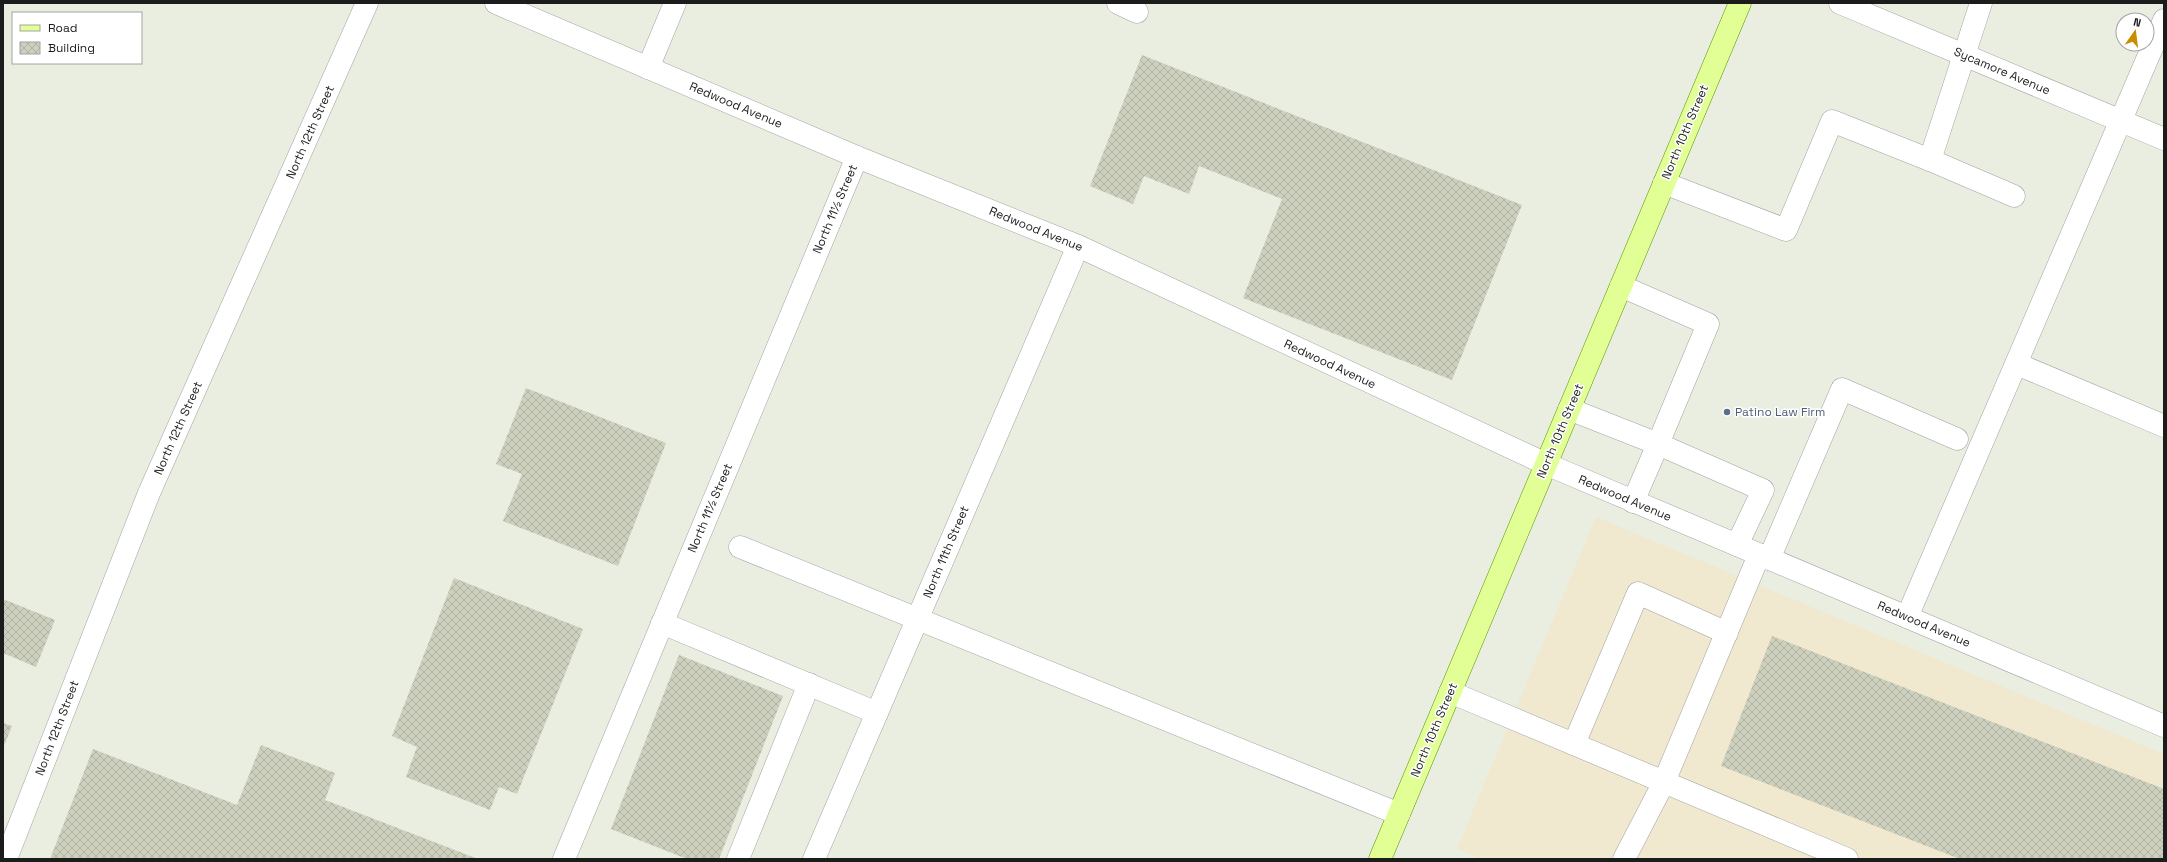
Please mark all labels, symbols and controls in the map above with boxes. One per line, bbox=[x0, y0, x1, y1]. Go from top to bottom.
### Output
legend bbox=[12, 12, 142, 64]
north arrow bbox=[2115, 12, 2155, 52]
text: N bbox=[2132, 15, 2143, 30]
text: Road bbox=[48, 20, 77, 36]
text: Building bbox=[48, 40, 95, 56]
street label: Sycamore Avenue bbox=[1951, 43, 2053, 99]
street label: Redwood Avenue bbox=[687, 78, 785, 132]
street label: North 10th Street bbox=[1658, 82, 1712, 182]
street label: North 12th Street bbox=[282, 83, 338, 181]
street label: North 11½ Street bbox=[809, 162, 861, 256]
street label: Redwood Avenue bbox=[987, 203, 1085, 255]
street label: Redwood Avenue bbox=[1281, 336, 1379, 392]
street label: North 12th Street bbox=[150, 379, 206, 477]
street label: North 10th Street bbox=[1533, 381, 1587, 481]
place label: Patino Law Firm bbox=[1735, 404, 1825, 420]
marker: Patino Law Firm bbox=[1722, 407, 1732, 417]
street label: North 11½ Street bbox=[684, 461, 736, 555]
street label: Redwood Avenue bbox=[1576, 471, 1674, 525]
street label: North 11th Street bbox=[919, 504, 973, 600]
street label: Redwood Avenue bbox=[1875, 597, 1973, 651]
street label: North 12th Street bbox=[31, 678, 83, 778]
street label: North 10th Street bbox=[1407, 680, 1461, 780]

